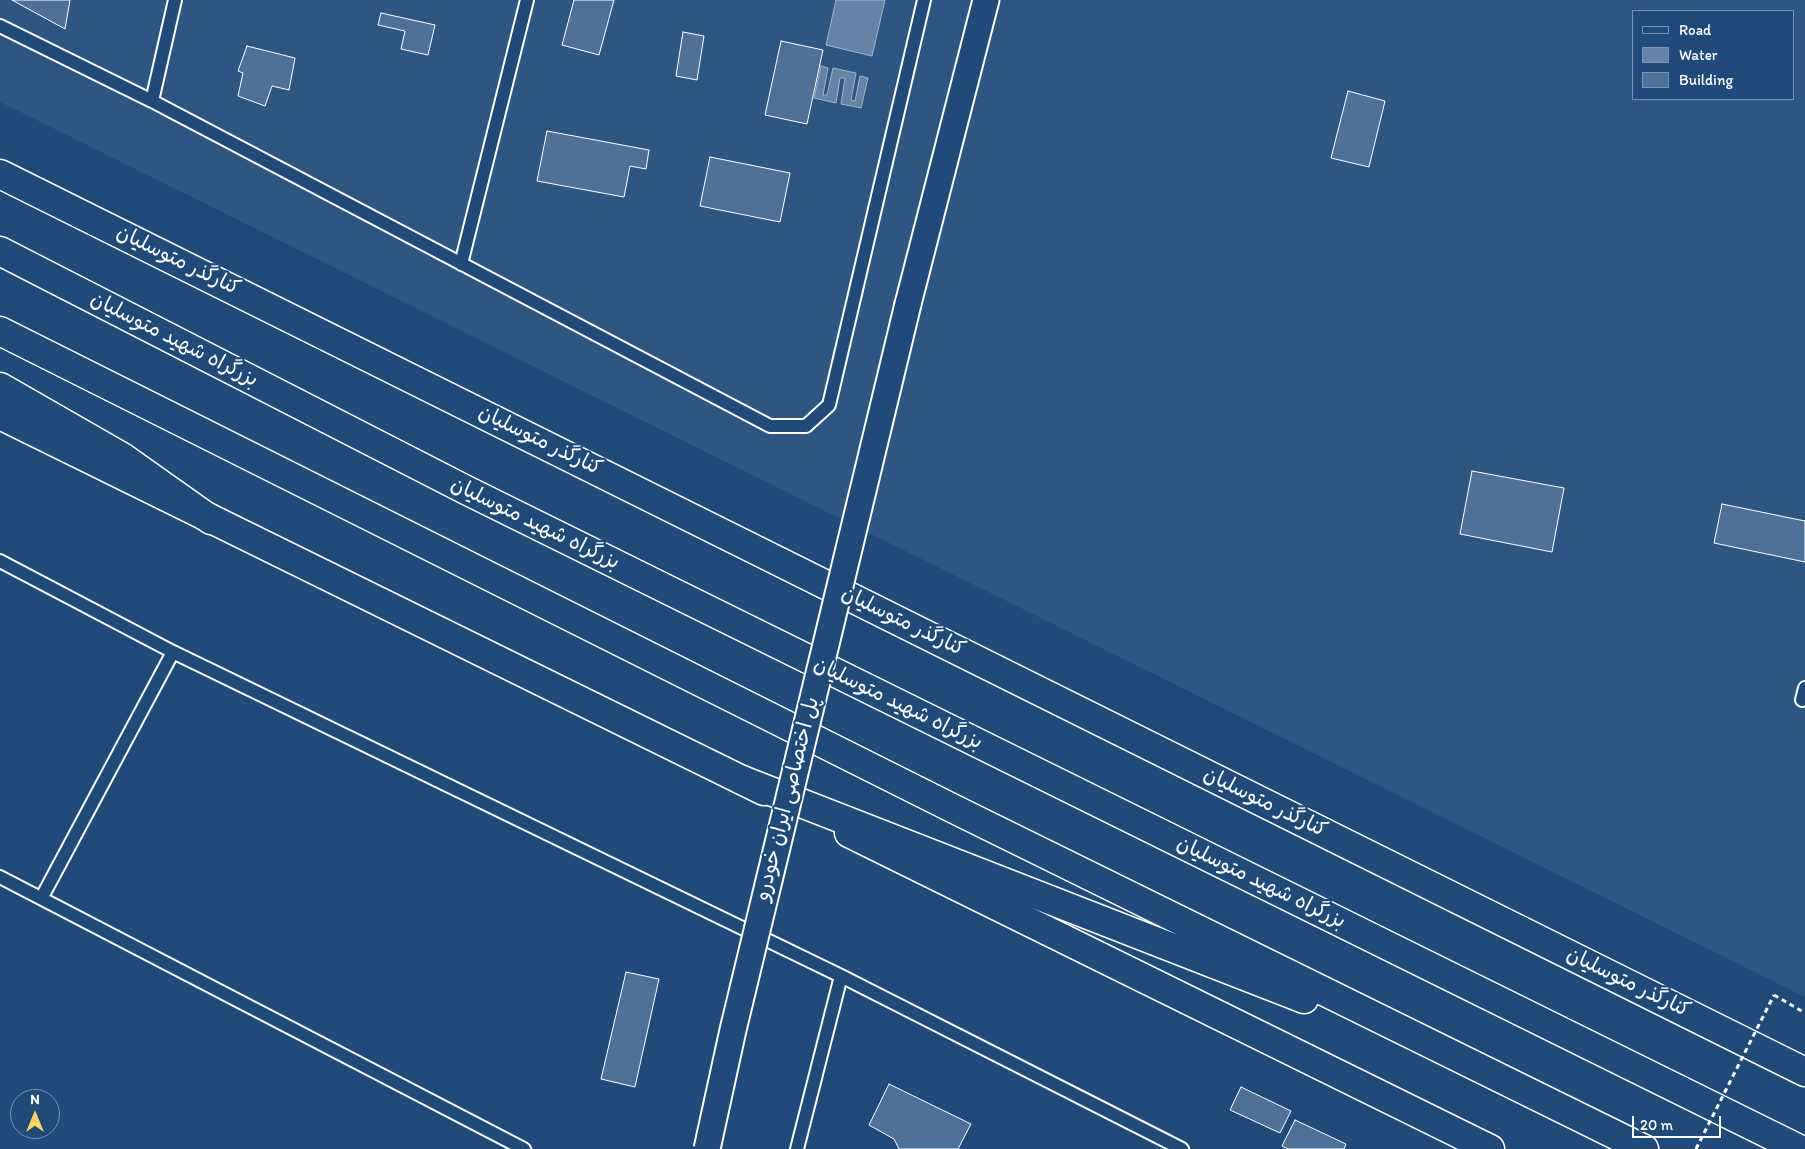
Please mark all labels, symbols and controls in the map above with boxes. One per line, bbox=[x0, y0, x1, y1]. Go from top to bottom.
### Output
legend bbox=[1632, 10, 1795, 100]
text: Road bbox=[1679, 21, 1711, 39]
text: Water bbox=[1679, 46, 1717, 64]
text: Building bbox=[1679, 71, 1733, 89]
street label: کنارگذر متوسلیان bbox=[112, 220, 244, 302]
street label: بزرگراه شهید متوسلیان bbox=[86, 287, 262, 393]
street label: کنارگذر متوسلیان bbox=[474, 400, 606, 482]
street label: بزرگراه شهید متوسلیان bbox=[446, 472, 624, 576]
street label: کنارگذر متوسلیان bbox=[837, 581, 969, 663]
street label: بزرگراه شهید متوسلیان bbox=[809, 652, 987, 756]
street label: پل اختصاصی ایران خودرو bbox=[750, 695, 826, 903]
street label: کنارگذر متوسلیان bbox=[1199, 762, 1331, 844]
street label: بزرگراه شهید متوسلیان bbox=[1172, 831, 1350, 935]
street label: کنارگذر متوسلیان bbox=[1562, 942, 1694, 1024]
north arrow bbox=[10, 1089, 60, 1139]
text: N bbox=[30, 1091, 40, 1108]
scale bar bbox=[1635, 1106, 1724, 1138]
text: 20 m bbox=[1640, 1116, 1673, 1134]

